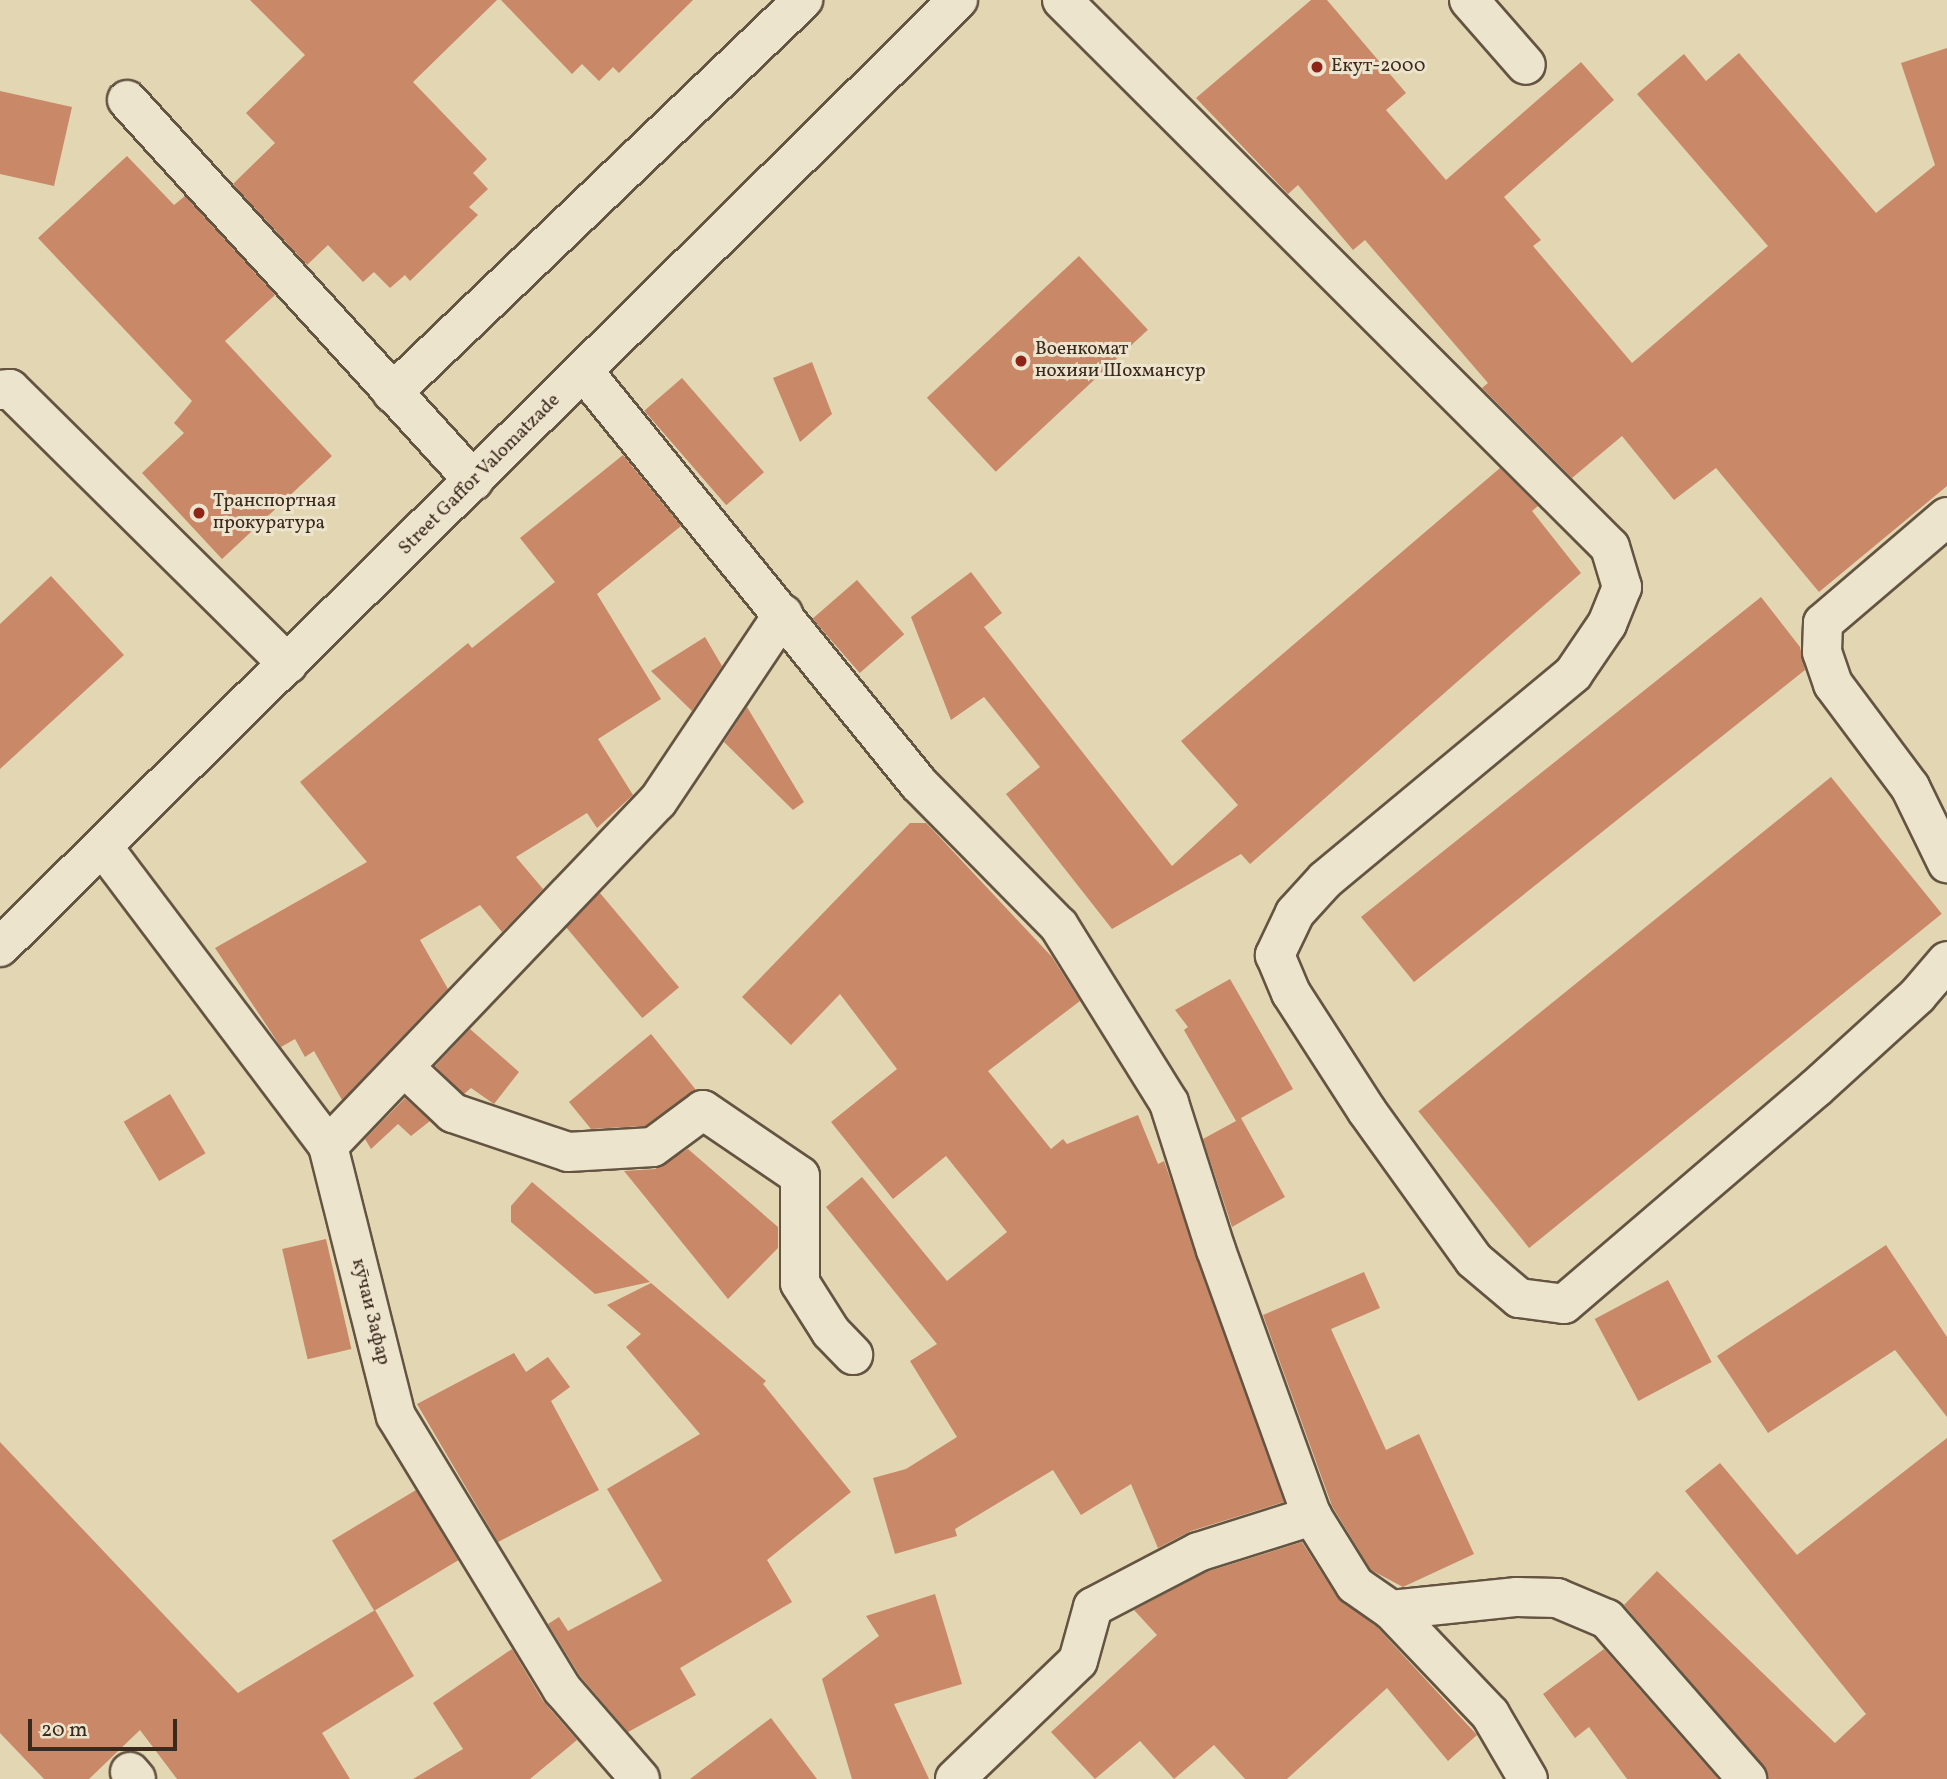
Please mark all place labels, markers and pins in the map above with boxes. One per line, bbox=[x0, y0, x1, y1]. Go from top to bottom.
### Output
place label: Екут-2000 bbox=[1331, 56, 1425, 78]
marker: Екут-2000 bbox=[1309, 59, 1325, 75]
place label: Военкомат нохияи Шохмансур bbox=[1035, 339, 1206, 383]
marker: Военкомат нохияи Шохмансур bbox=[1013, 353, 1029, 369]
place label: Транспортная прокуратура bbox=[213, 491, 336, 535]
marker: Транспортная прокуратура bbox=[191, 505, 207, 521]

